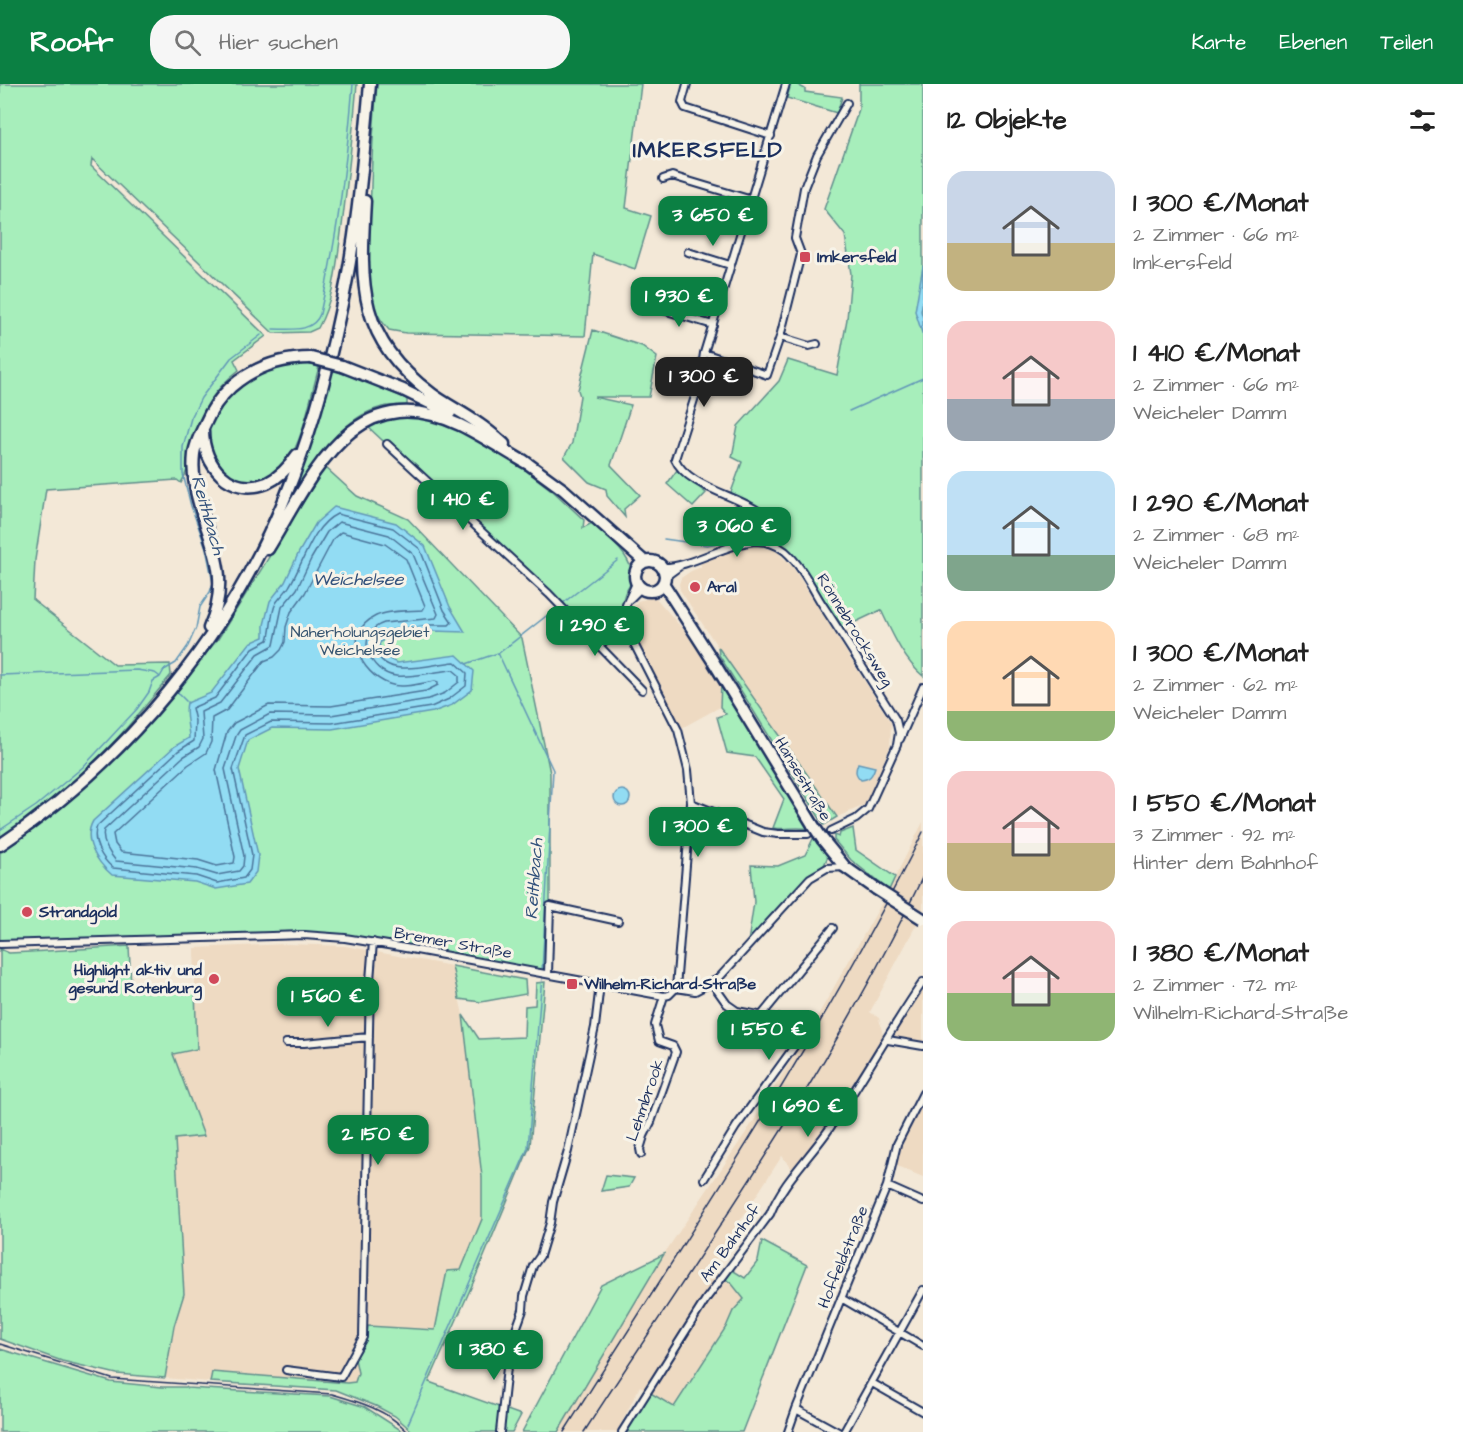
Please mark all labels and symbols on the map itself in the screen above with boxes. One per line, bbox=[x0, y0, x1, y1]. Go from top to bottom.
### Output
district label: IMKERSFELD bbox=[633, 135, 783, 166]
pin: 3 650 € bbox=[658, 196, 768, 247]
place label: Imkersfeld bbox=[817, 246, 897, 268]
marker: Imkersfeld bbox=[798, 250, 812, 264]
pin: 1 930 € bbox=[624, 277, 734, 328]
pin: 1 300 € bbox=[649, 357, 759, 408]
water label: Reithbach bbox=[185, 473, 231, 558]
pin: 1 410 € bbox=[408, 480, 518, 531]
pin: 3 060 € bbox=[682, 507, 792, 558]
water label: Weichelsee bbox=[313, 567, 405, 592]
street label: Rönnebrocksweg bbox=[810, 569, 899, 691]
place label: Aral bbox=[707, 576, 737, 598]
marker: Aral bbox=[688, 580, 702, 594]
pin: 1 290 € bbox=[540, 606, 650, 657]
park label: Naherholungsgebiet Weichelsee bbox=[291, 621, 430, 661]
street label: Hansestraße bbox=[769, 733, 837, 825]
pin: 1 300 € bbox=[643, 807, 753, 858]
water label: Reithbach bbox=[519, 837, 549, 920]
place label: Strandgold bbox=[38, 901, 118, 925]
marker: Strandgold bbox=[20, 905, 34, 919]
street label: Bremer Straße bbox=[393, 922, 514, 964]
place label: Highlight aktiv und gesund Rotenburg bbox=[69, 959, 203, 1001]
marker: Highlight aktiv und gesund Rotenburg bbox=[207, 972, 221, 986]
place label: Wilhelm-Richard-Straße bbox=[583, 973, 757, 995]
pin: 1 560 € bbox=[273, 977, 383, 1028]
marker: Wilhelm-Richard-Straße bbox=[565, 977, 579, 991]
pin: 1 550 € bbox=[714, 1010, 824, 1061]
street label: Lehmbrook bbox=[621, 1056, 669, 1144]
pin: 1 690 € bbox=[753, 1087, 863, 1138]
pin: 2 150 € bbox=[323, 1115, 433, 1166]
street label: Am Bahnhof bbox=[694, 1199, 766, 1286]
street label: Hoffeldstraße bbox=[812, 1202, 874, 1311]
pin: 1 380 € bbox=[439, 1330, 549, 1381]

